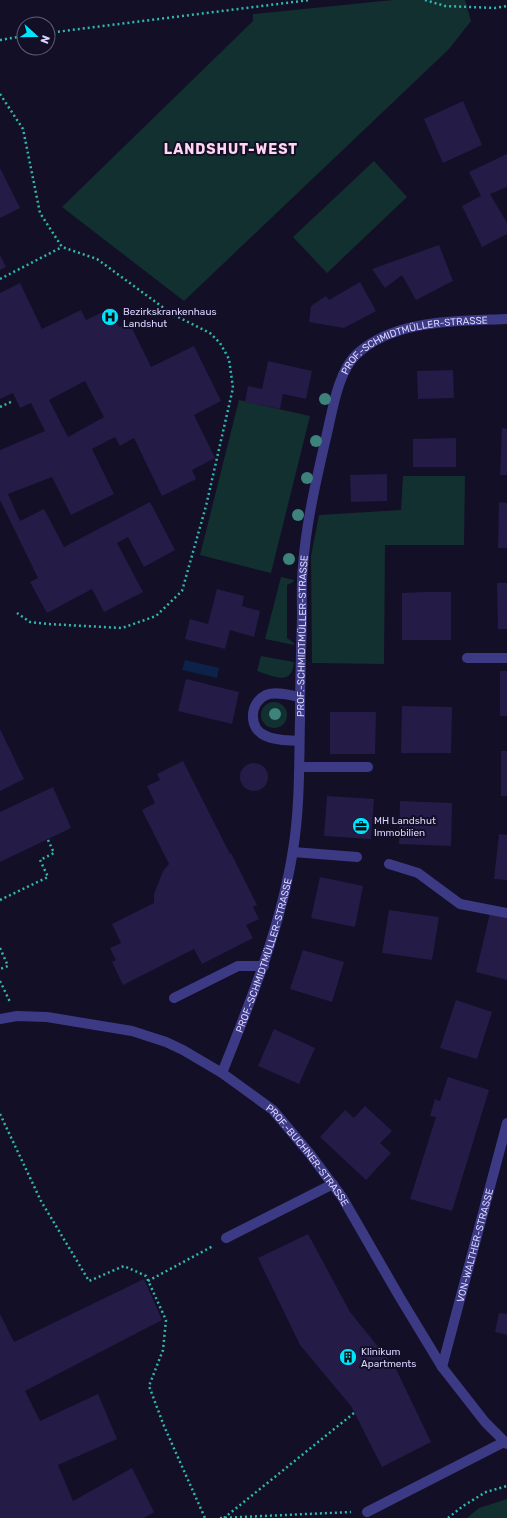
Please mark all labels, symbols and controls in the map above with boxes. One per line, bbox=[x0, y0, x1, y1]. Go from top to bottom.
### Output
north arrow bbox=[16, 16, 56, 56]
text: N bbox=[37, 33, 52, 46]
district label: LANDSHUT-WEST bbox=[164, 141, 298, 158]
place label: Bezirkskrankenhaus Landshut bbox=[123, 306, 217, 330]
hospital icon: Bezirkskrankenhaus Landshut bbox=[100, 307, 120, 327]
street label: PROF.-SCHMIDTMÜLLER-STRASSE bbox=[339, 315, 488, 377]
street label: PROF.-SCHMIDTMÜLLER-STRASSE bbox=[295, 555, 311, 717]
place label: MH Landshut Immobilien bbox=[374, 815, 436, 839]
office icon: MH Landshut Immobilien bbox=[351, 816, 371, 836]
street label: PROF.-SCHMIDTMÜLLER-STRASSE bbox=[234, 877, 295, 1035]
street label: PROF.-BUCHNER-STRASSE bbox=[263, 1102, 351, 1208]
street label: VON-WALTHER-STRASSE bbox=[455, 1187, 496, 1304]
place label: Klinikum Apartments bbox=[361, 1346, 416, 1370]
building icon: Klinikum Apartments bbox=[338, 1347, 358, 1367]

